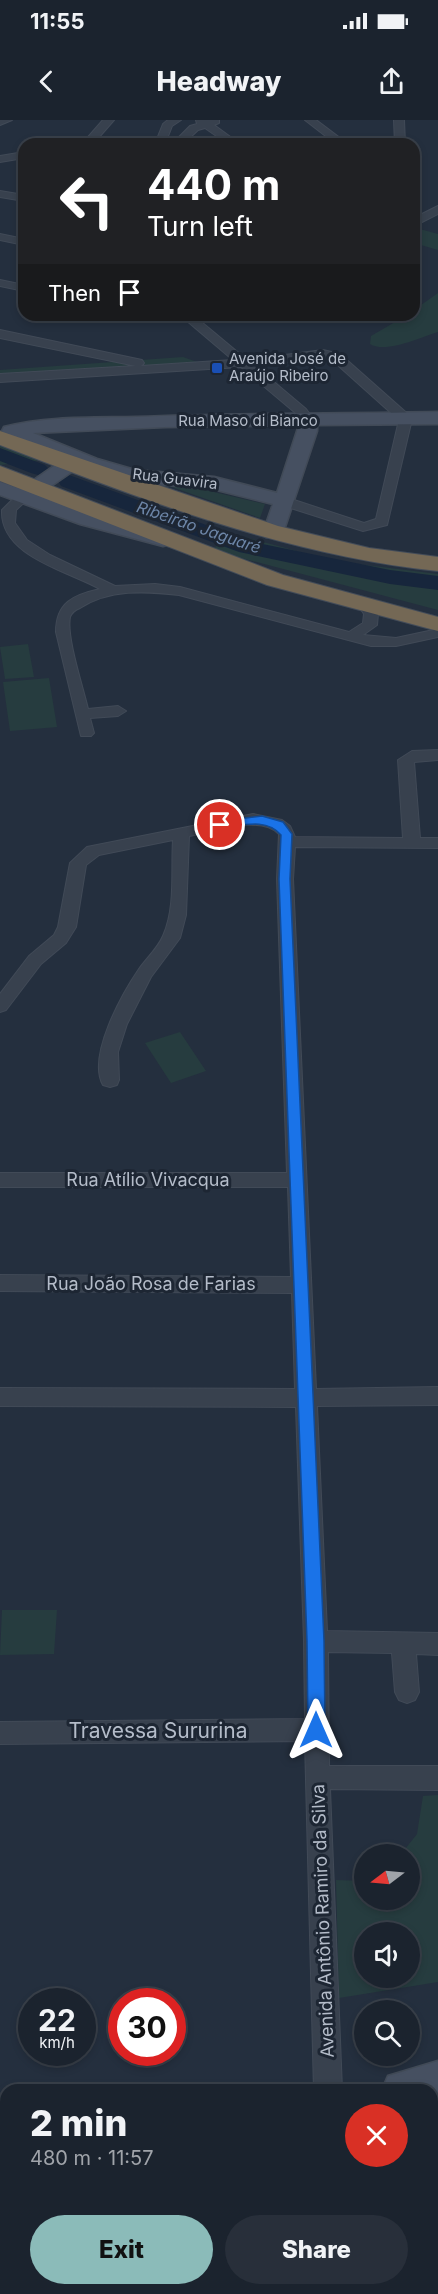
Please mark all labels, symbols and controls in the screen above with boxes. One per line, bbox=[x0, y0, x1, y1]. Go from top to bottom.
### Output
text: 11:55 bbox=[30, 8, 84, 34]
icon: back bbox=[30, 65, 63, 98]
text: Headway bbox=[156, 65, 282, 98]
icon: share bbox=[375, 65, 408, 98]
text: 440 m bbox=[147, 159, 280, 210]
icon: left bbox=[48, 162, 126, 240]
text: Turn left bbox=[147, 210, 253, 243]
icon: arrive bbox=[113, 276, 146, 309]
text: Then bbox=[48, 280, 101, 306]
place label: Avenida José de Araújo Ribeiro bbox=[229, 349, 346, 385]
marker: Avenida José de Araújo Ribeiro bbox=[210, 361, 224, 375]
street label: Rua Maso di Bianco bbox=[178, 411, 318, 430]
street label: Rua Guavira bbox=[131, 464, 219, 493]
water label: Ribeirão Jaguaré bbox=[134, 496, 264, 558]
pin bbox=[194, 799, 245, 850]
icon: arrive bbox=[203, 808, 236, 841]
street label: Rua Atílio Vivacqua bbox=[66, 1169, 230, 1190]
street label: Rua João Rosa de Farias bbox=[46, 1273, 256, 1294]
position arrow bbox=[284, 1698, 348, 1762]
street label: Travessa Sururina bbox=[69, 1718, 248, 1743]
street label: Avenida Antônio Ramiro da Silva bbox=[307, 1784, 338, 2058]
north arrow bbox=[354, 1844, 420, 1910]
map controls bbox=[354, 1844, 420, 2066]
button: sound bbox=[354, 1922, 420, 1988]
speed limit sign: 30 bbox=[108, 1988, 186, 2066]
button: search bbox=[354, 2000, 420, 2066]
text: 22 bbox=[38, 2002, 76, 2038]
text: km/h bbox=[39, 2033, 75, 2052]
text: 2 min bbox=[30, 2101, 127, 2145]
button: close bbox=[345, 2104, 408, 2167]
text: 480 m · 11:57 bbox=[30, 2146, 154, 2170]
button: Exit bbox=[30, 2215, 213, 2284]
button: Share bbox=[225, 2215, 408, 2284]

